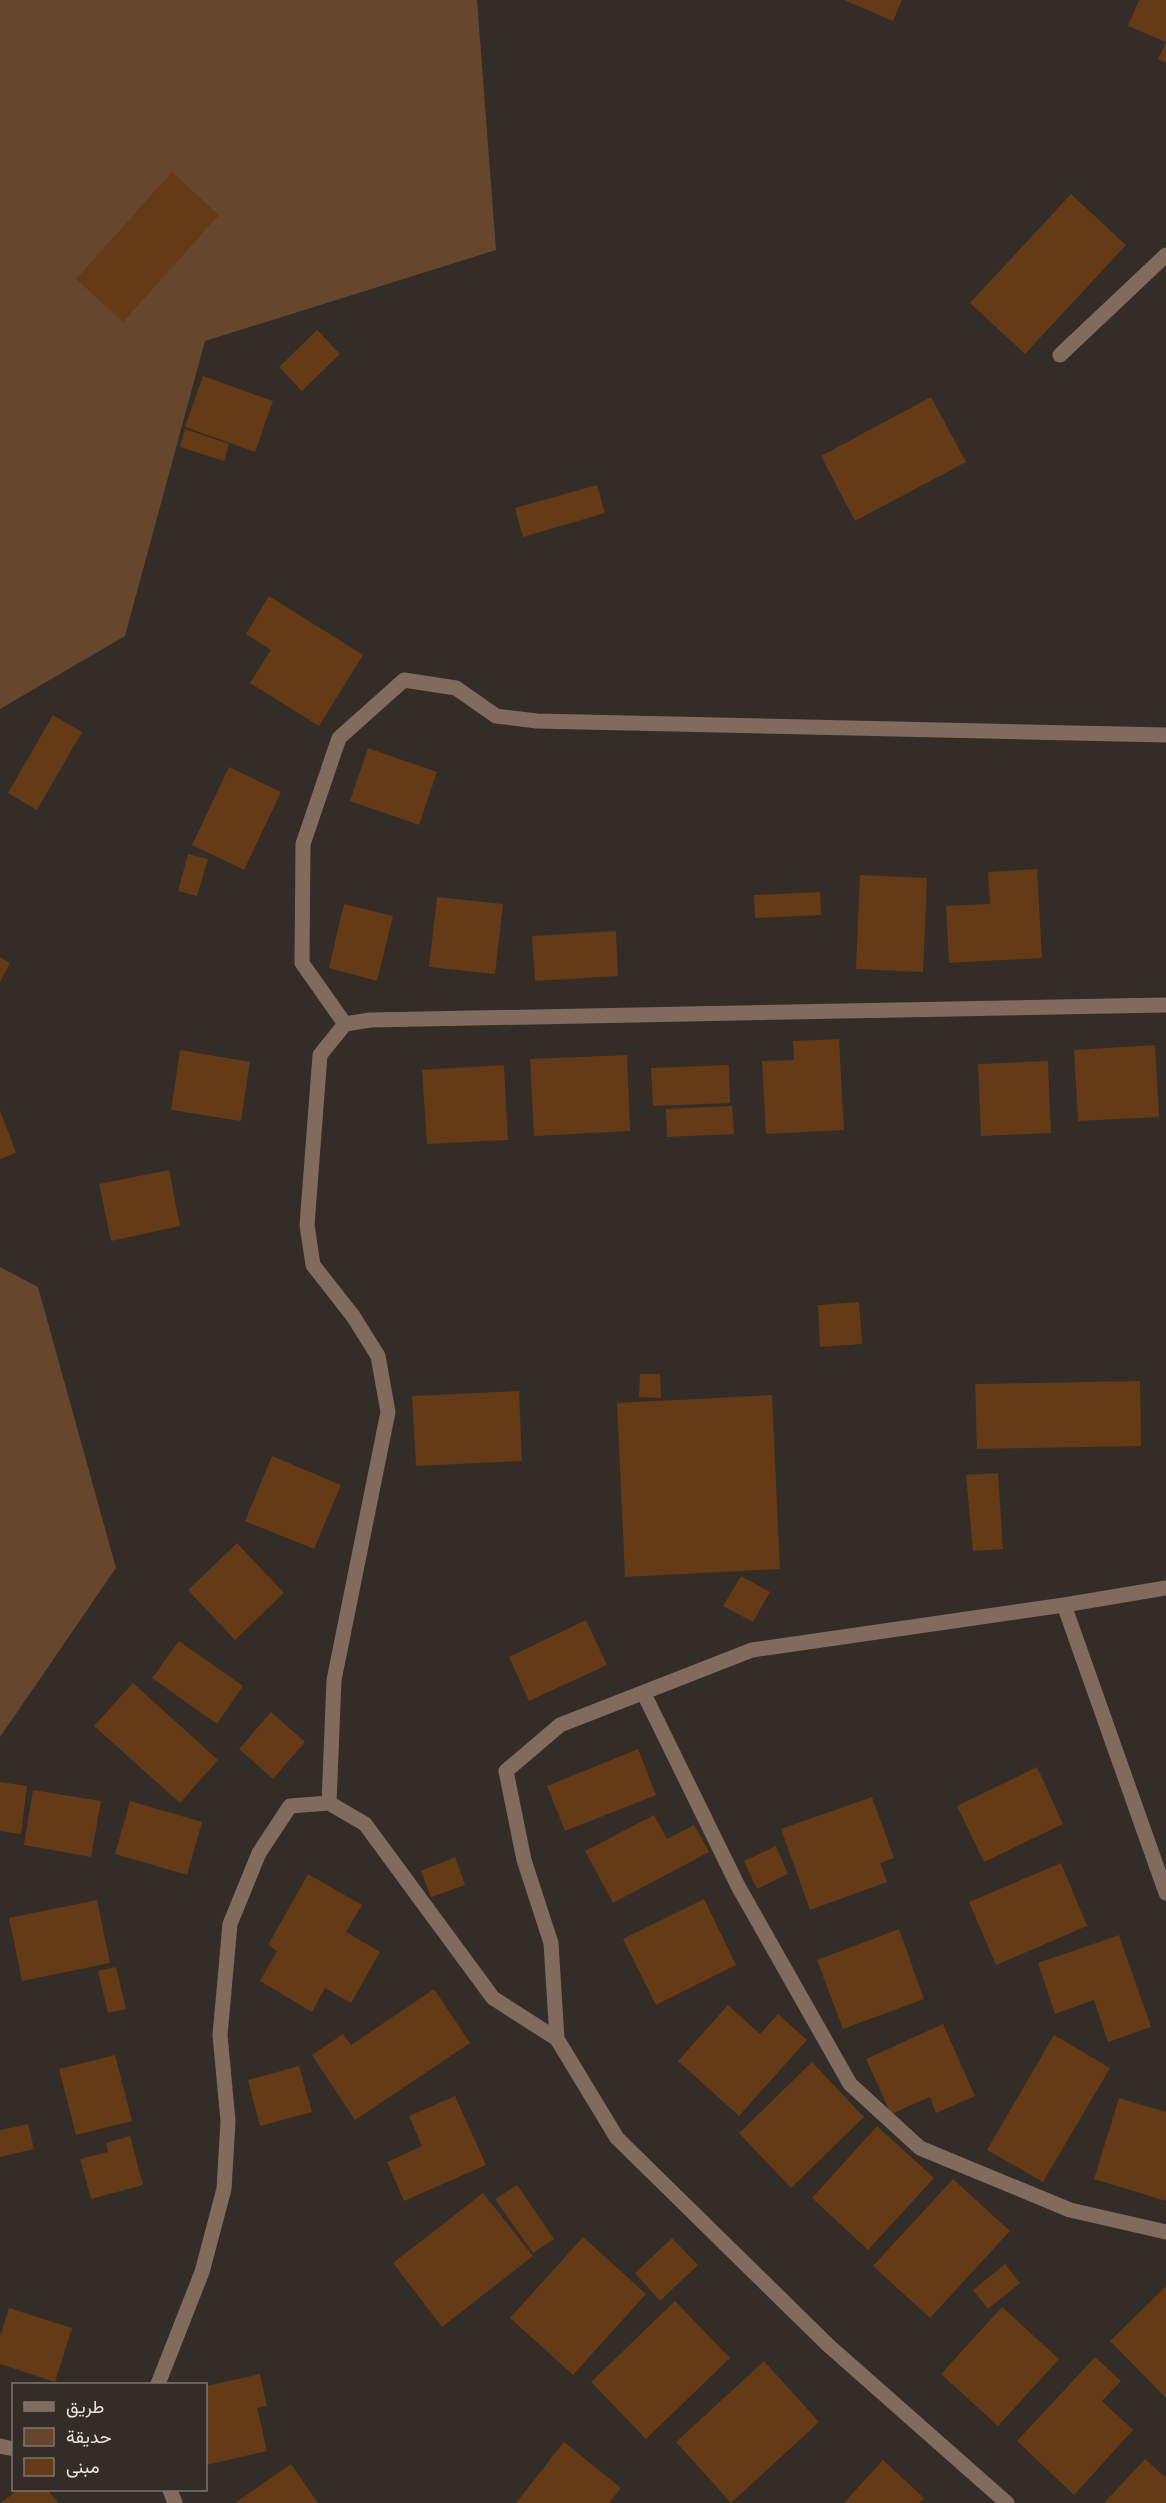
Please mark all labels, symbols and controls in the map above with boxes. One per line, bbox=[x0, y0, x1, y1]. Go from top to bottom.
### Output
legend bbox=[12, 2383, 207, 2491]
text: طريق bbox=[66, 2396, 104, 2418]
text: حديقة bbox=[66, 2426, 112, 2448]
text: مبنى bbox=[66, 2456, 100, 2478]

